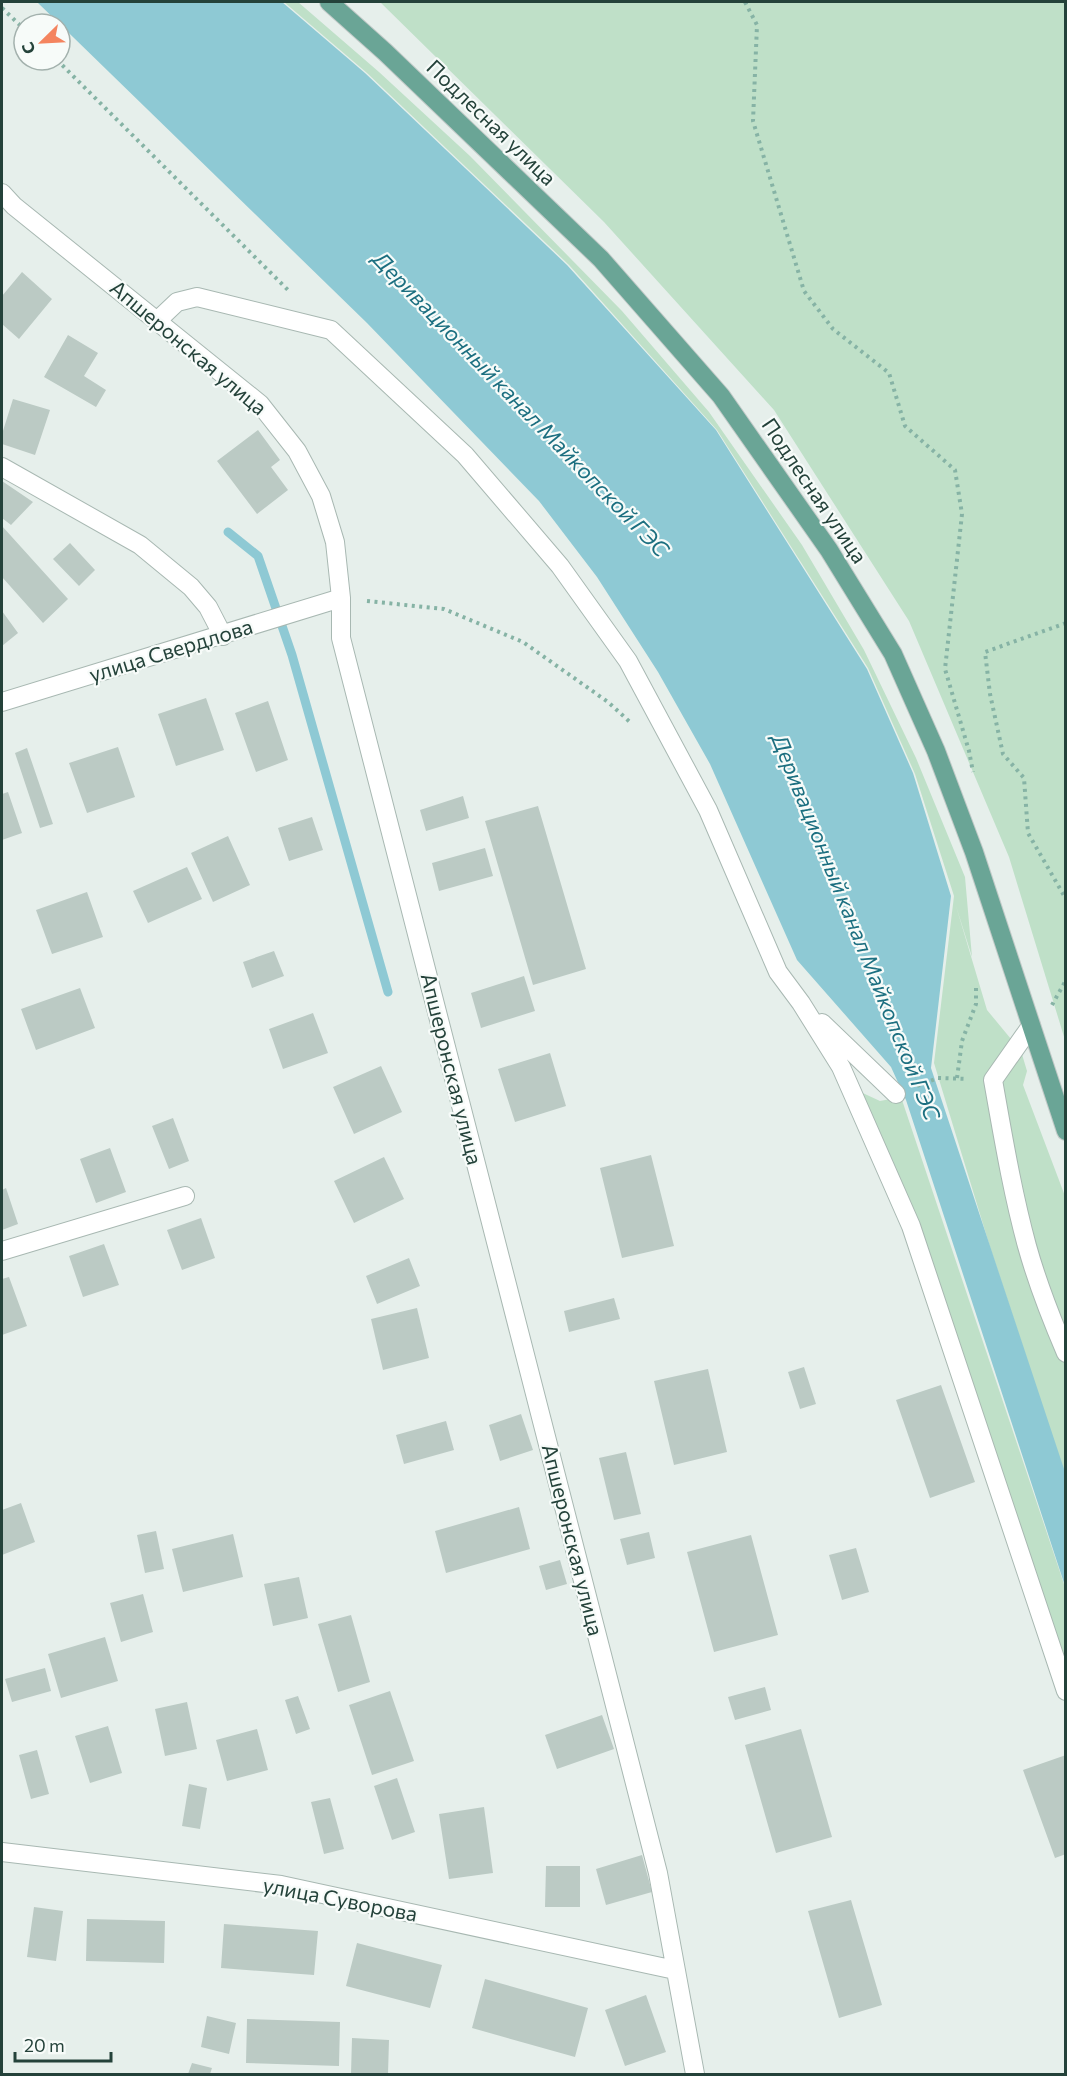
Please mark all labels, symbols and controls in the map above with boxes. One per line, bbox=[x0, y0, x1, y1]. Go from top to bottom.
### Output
north arrow bbox=[12, 12, 72, 72]
text: С bbox=[17, 39, 39, 57]
street label: Подлесная улица bbox=[422, 54, 562, 190]
water label: Деривационный канал Майкопской ГЭС bbox=[366, 244, 676, 563]
street label: Апшеронская улица bbox=[106, 274, 272, 420]
street label: Подлесная улица bbox=[757, 413, 873, 568]
street label: улица Свердлова bbox=[86, 613, 255, 686]
water label: Деривационный канал Майкопской ГЭС bbox=[766, 728, 947, 1125]
street label: Апшеронская улица bbox=[417, 970, 488, 1167]
street label: Апшеронская улица bbox=[538, 1441, 609, 1638]
street label: улица Суворова bbox=[261, 1871, 420, 1926]
scale bar bbox=[15, 2025, 111, 2063]
text: 20 m bbox=[24, 2034, 65, 2056]

